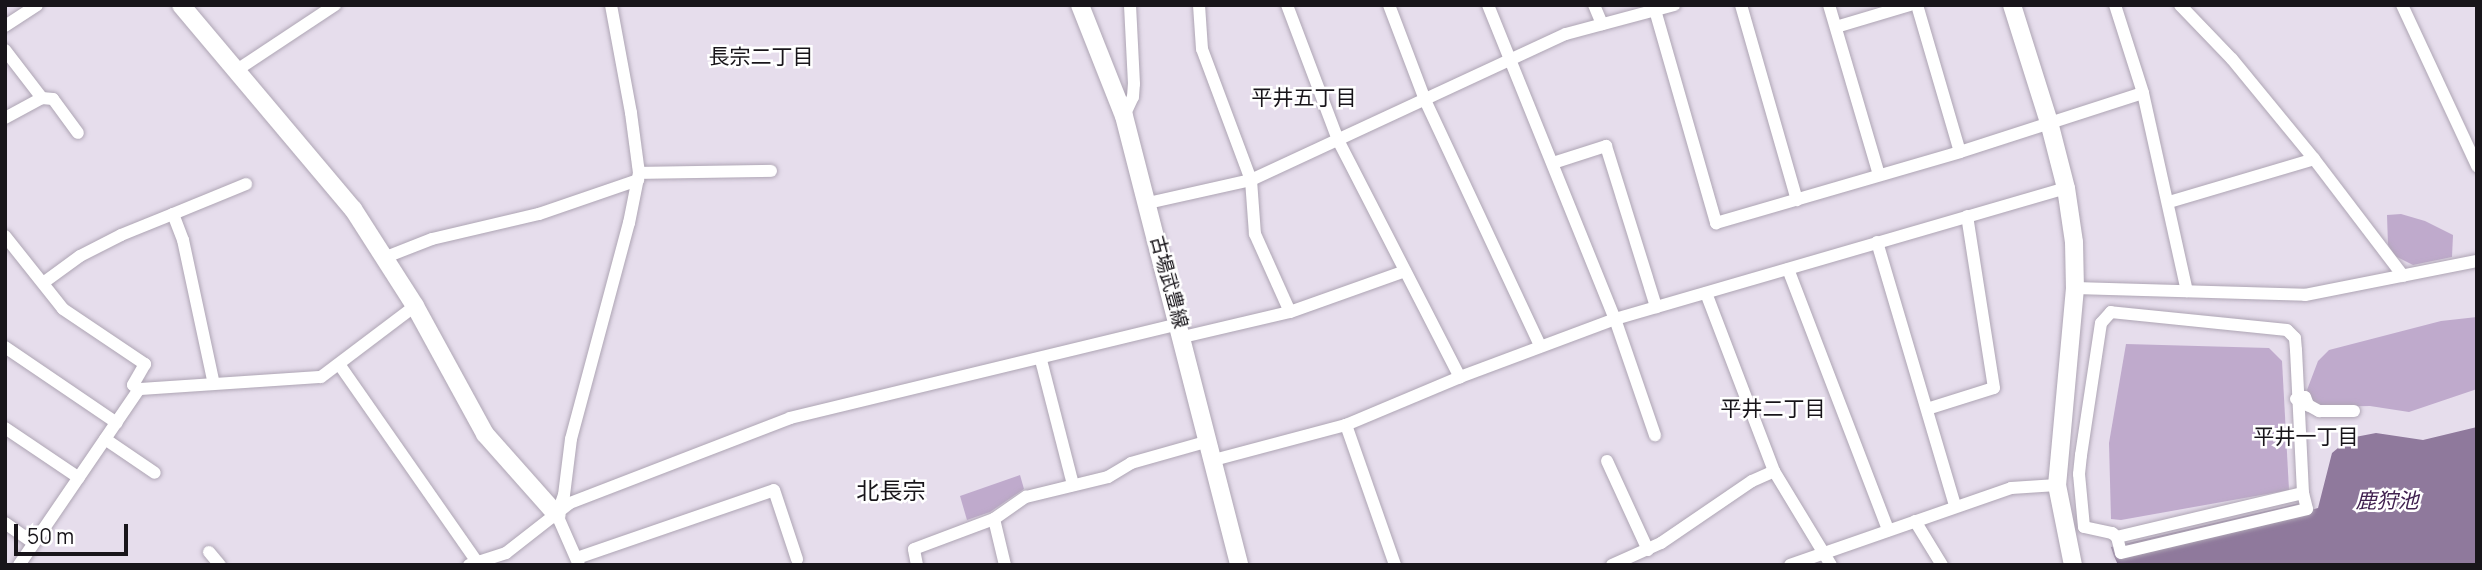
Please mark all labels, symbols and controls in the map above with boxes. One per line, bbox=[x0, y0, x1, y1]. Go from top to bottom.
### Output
district label: 長宗二丁目 bbox=[709, 43, 813, 69]
district label: 平井五丁目 bbox=[1252, 84, 1356, 110]
street label: 古場武豊線 bbox=[1146, 233, 1192, 331]
district label: 平井二丁目 bbox=[1721, 395, 1825, 421]
district label: 平井一丁目 bbox=[2254, 423, 2358, 449]
district label: 北長宗 bbox=[857, 476, 925, 504]
water label: 鹿狩池 bbox=[2356, 487, 2418, 513]
scale bar bbox=[18, 510, 131, 554]
text: 50 m bbox=[27, 522, 74, 550]

